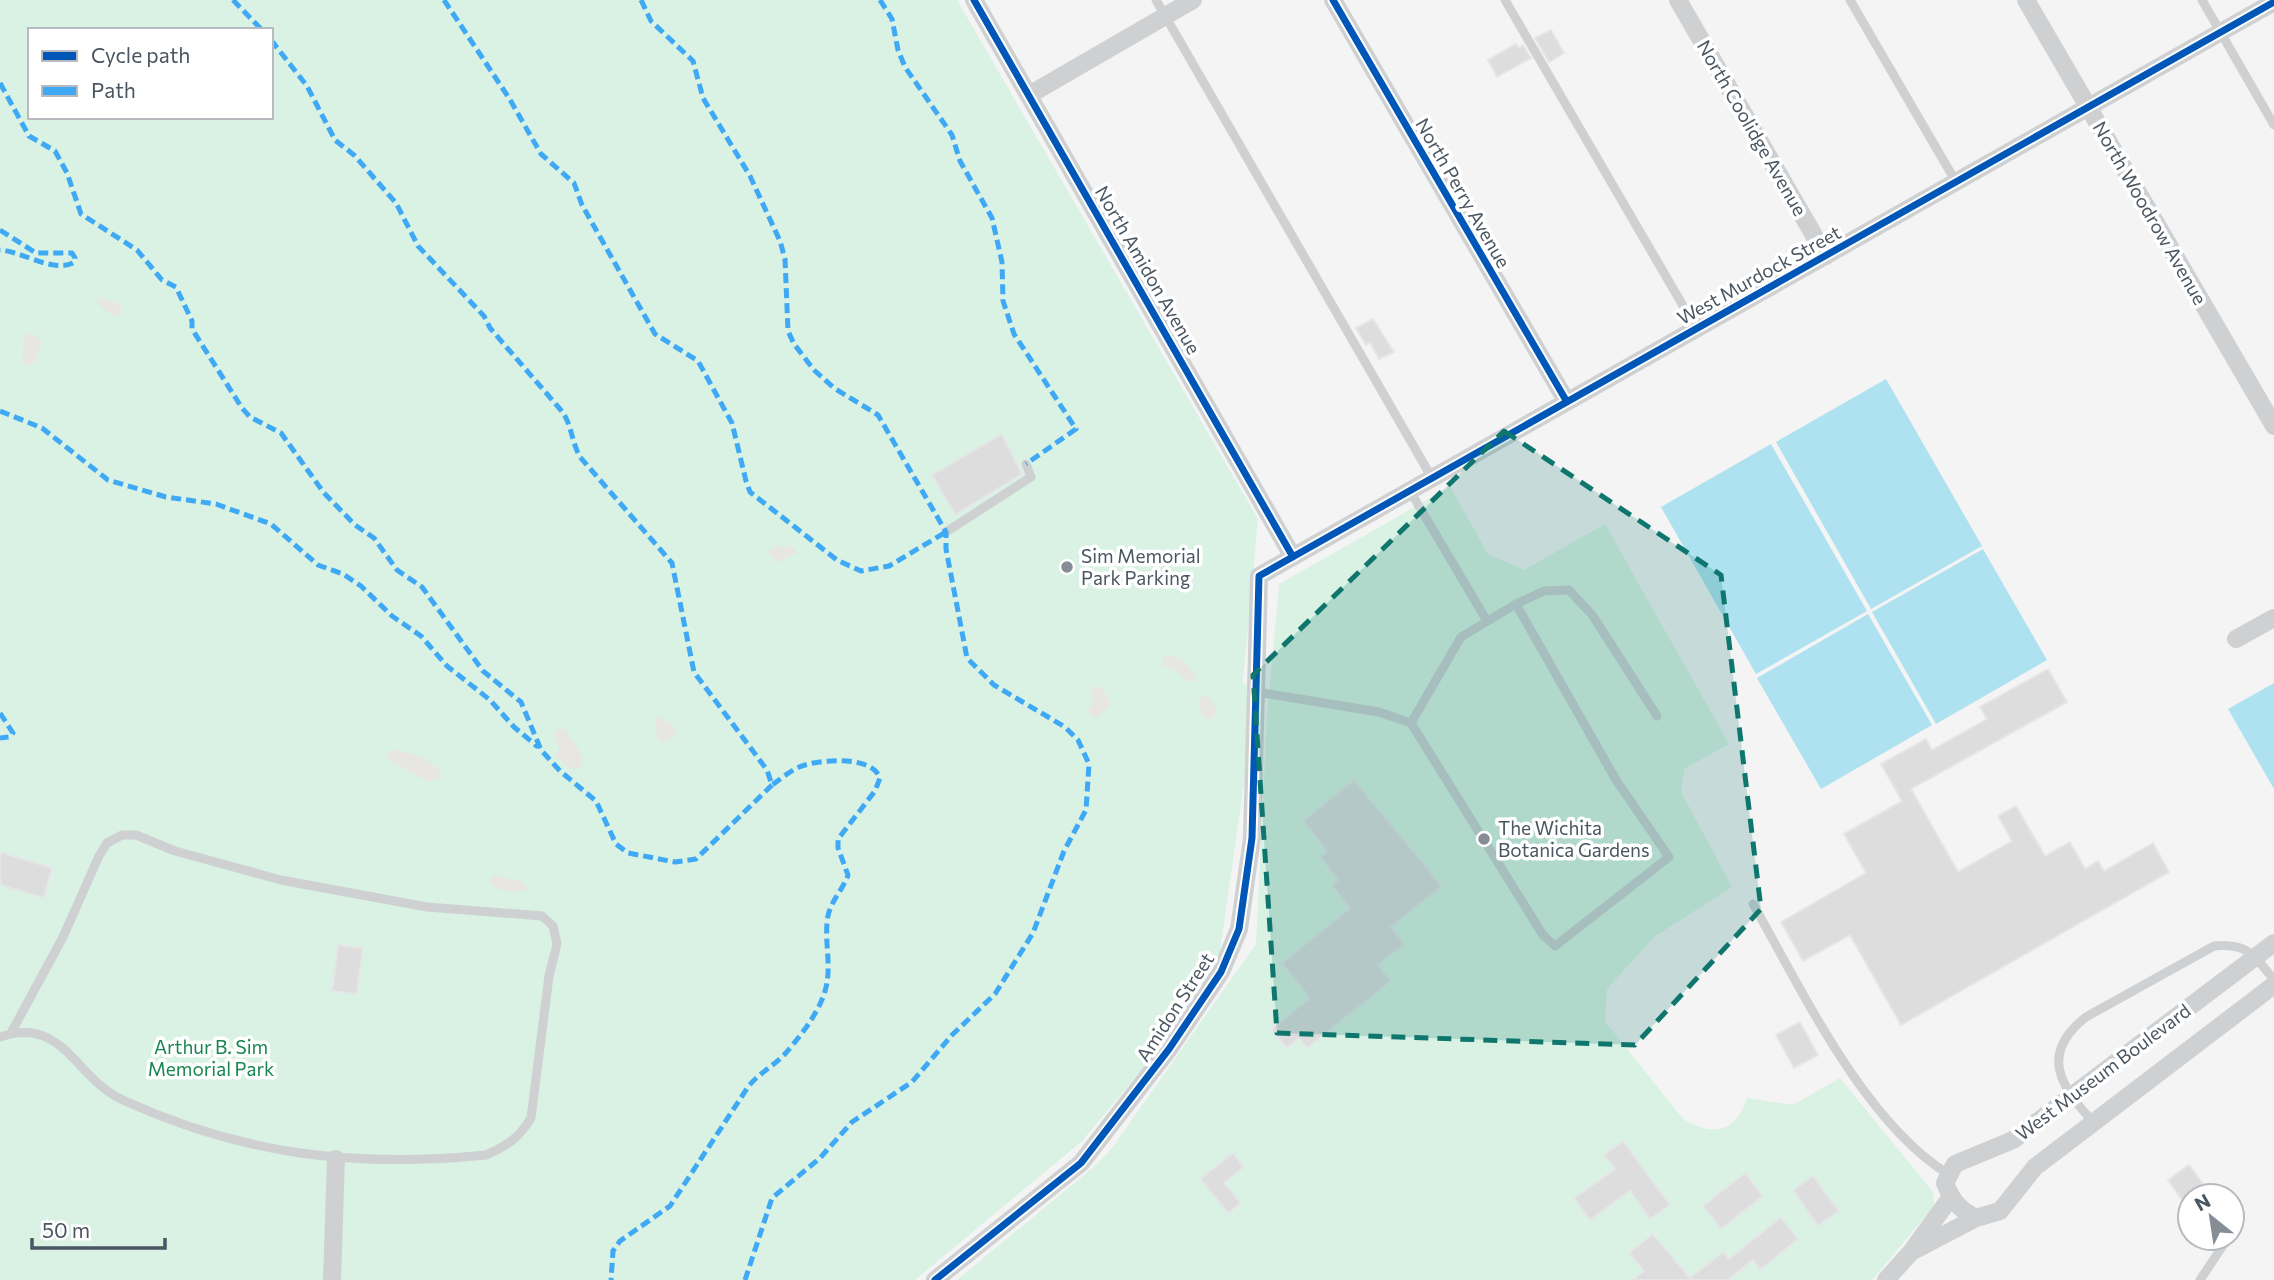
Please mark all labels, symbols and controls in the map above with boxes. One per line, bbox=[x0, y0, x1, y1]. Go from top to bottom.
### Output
legend bbox=[28, 28, 273, 119]
street label: North Coolidge Avenue bbox=[1693, 36, 1812, 220]
text: Cycle path bbox=[91, 42, 190, 67]
text: Path bbox=[91, 77, 136, 102]
street label: North Perry Avenue bbox=[1411, 114, 1516, 272]
street label: North Woodrow Avenue bbox=[2089, 117, 2212, 308]
street label: North Amidon Avenue bbox=[1091, 182, 1206, 358]
street label: West Murdock Street bbox=[1673, 220, 1845, 329]
place label: Sim Memorial Park Parking bbox=[1081, 544, 1201, 589]
marker: Sim Memorial Park Parking bbox=[1059, 559, 1075, 575]
place label: The Wichita Botanica Gardens bbox=[1498, 816, 1650, 861]
marker: The Wichita Botanica Gardens bbox=[1476, 831, 1492, 847]
street label: Amidon Street bbox=[1131, 948, 1218, 1065]
street label: West Museum Boulevard bbox=[2011, 998, 2195, 1145]
park label: Arthur B. Sim Memorial Park bbox=[148, 1035, 274, 1080]
north arrow bbox=[2176, 1182, 2246, 1252]
text: N bbox=[2190, 1188, 2214, 1215]
scale bar bbox=[32, 1206, 164, 1250]
text: 50 m bbox=[42, 1217, 90, 1242]

